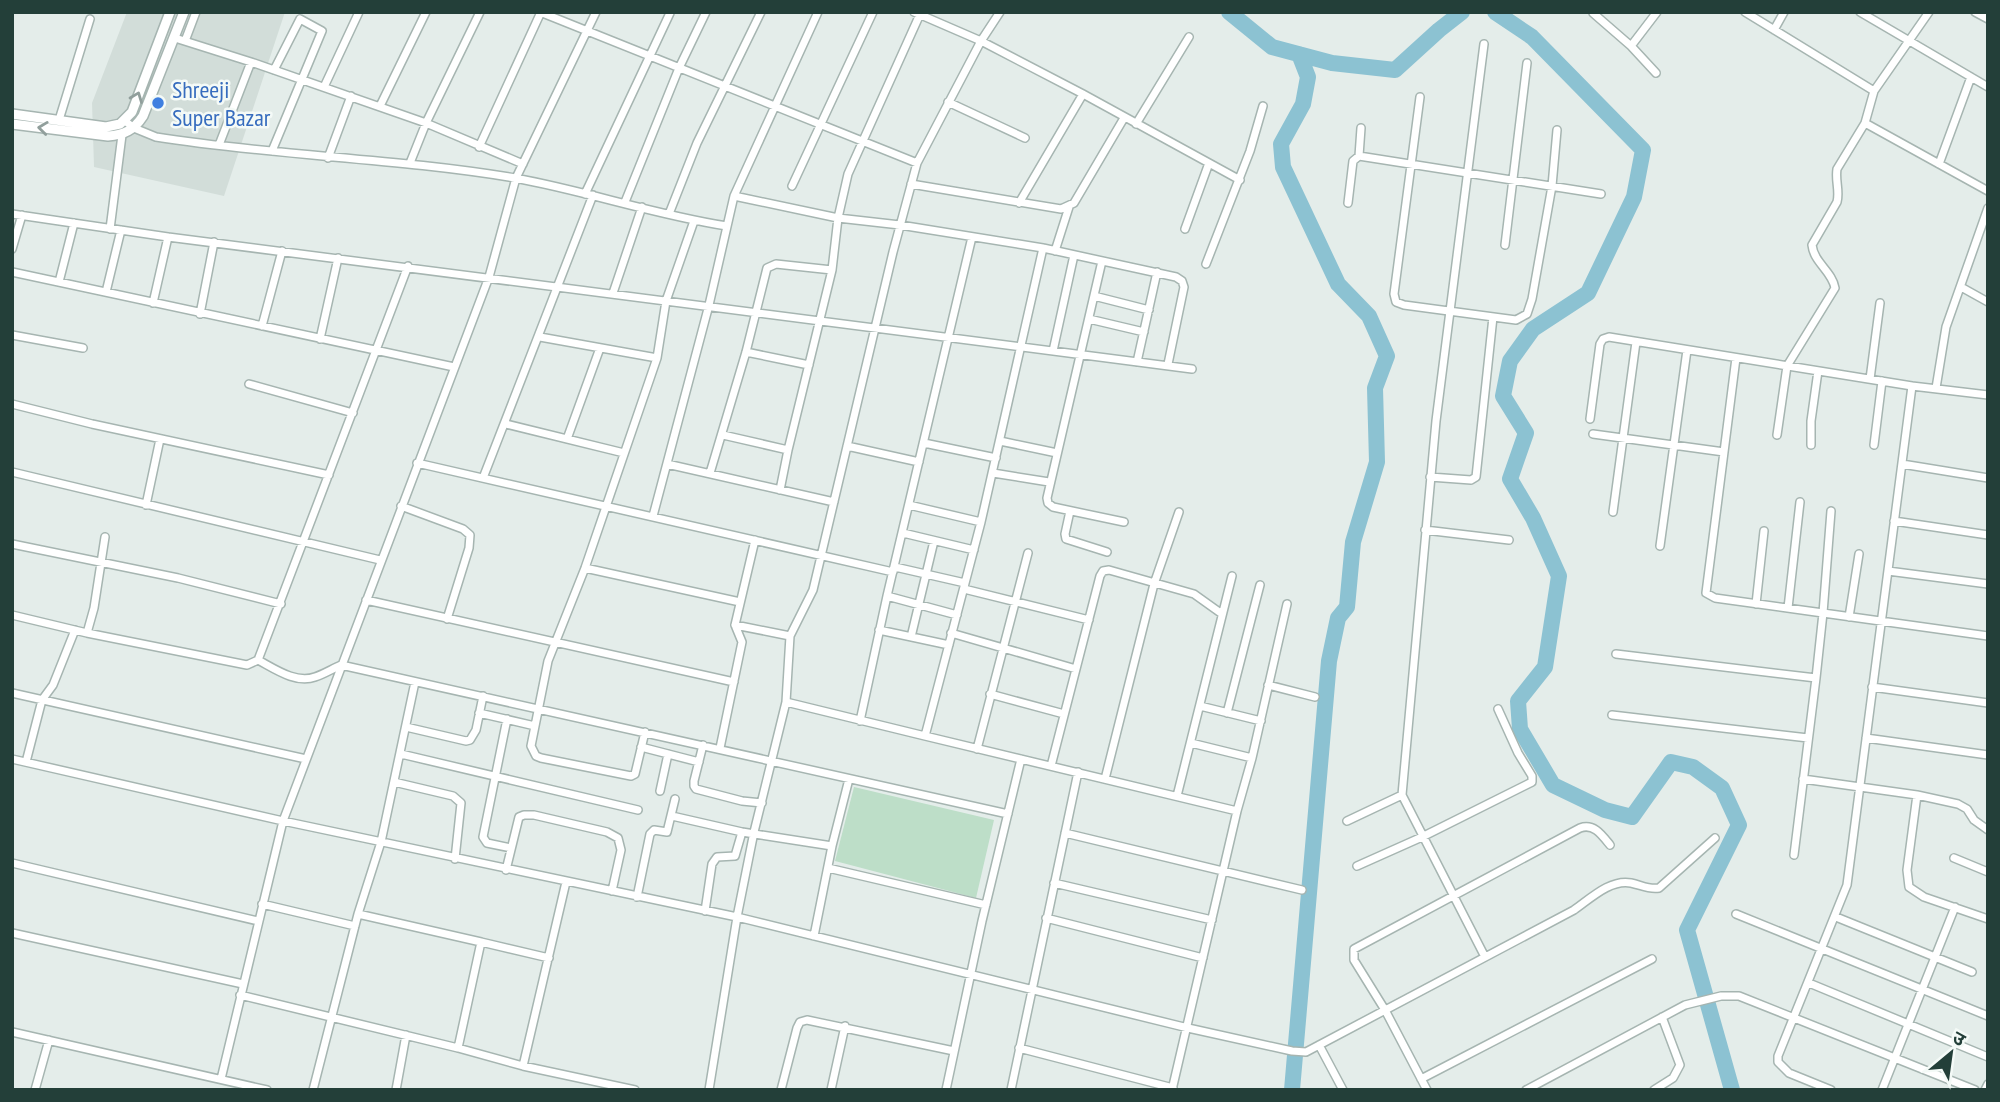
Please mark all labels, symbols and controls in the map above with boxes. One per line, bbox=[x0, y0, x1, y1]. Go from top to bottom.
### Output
place label: Shreeji Super Bazar bbox=[172, 74, 271, 133]
one-way arrow bbox=[129, 92, 143, 104]
marker: Shreeji Super Bazar bbox=[150, 95, 166, 111]
one-way arrow bbox=[37, 120, 48, 135]
north arrow bbox=[1916, 1018, 1986, 1088]
text: उ bbox=[1949, 1025, 1971, 1052]

